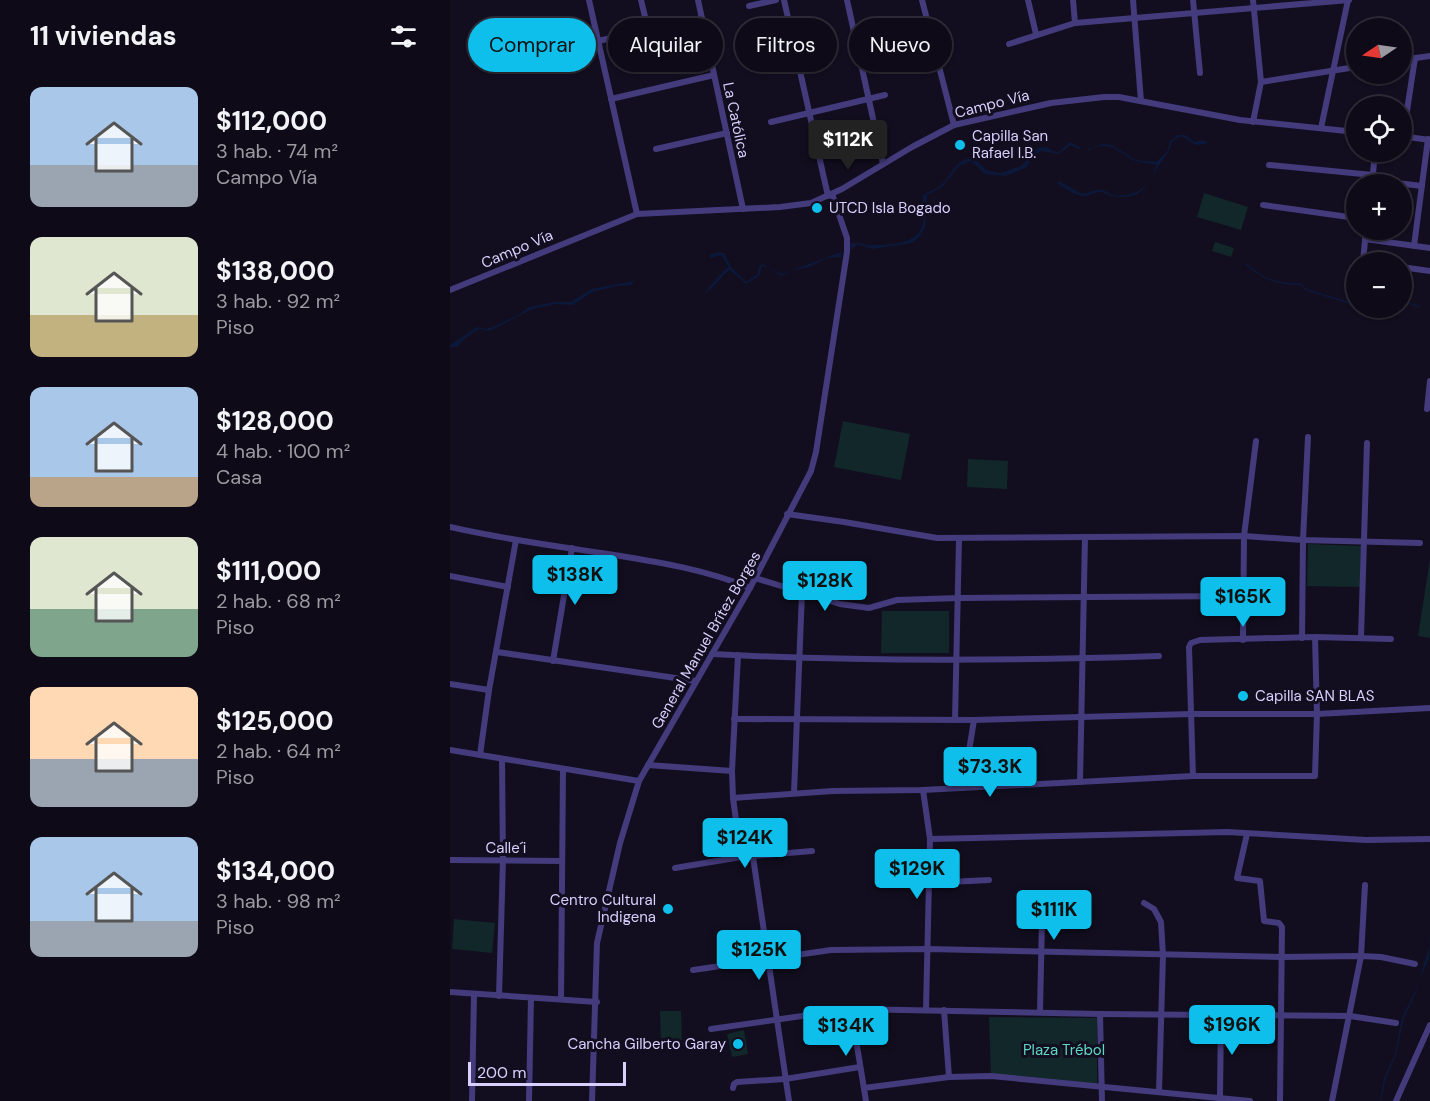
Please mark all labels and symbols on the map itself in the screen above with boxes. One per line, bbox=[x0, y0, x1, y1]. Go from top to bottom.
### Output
north arrow bbox=[1346, 18, 1412, 84]
street label: La Católica bbox=[718, 80, 754, 160]
street label: Campo Vía bbox=[953, 85, 1031, 123]
pin: $112K bbox=[806, 120, 890, 171]
place label: Capilla San Rafael I.B. bbox=[972, 126, 1048, 163]
marker: Capilla San Rafael I.B. bbox=[953, 138, 967, 152]
place label: UTCD Isla Bogado bbox=[829, 198, 951, 218]
marker: UTCD Isla Bogado bbox=[810, 201, 824, 215]
street label: Campo Vía bbox=[478, 225, 556, 273]
street label: General Manuel Brítez Borges bbox=[647, 547, 765, 733]
pin: $138K bbox=[533, 555, 617, 606]
pin: $128K bbox=[783, 561, 867, 612]
pin: $165K bbox=[1201, 577, 1285, 628]
place label: Capilla SAN BLAS bbox=[1255, 686, 1375, 706]
marker: Capilla SAN BLAS bbox=[1236, 689, 1250, 703]
pin: $73.3K bbox=[941, 747, 1039, 798]
pin: $124K bbox=[703, 818, 787, 869]
street label: Calle´i bbox=[486, 838, 526, 858]
pin: $129K bbox=[875, 849, 959, 900]
place label: Centro Cultural Indigena bbox=[550, 890, 656, 927]
pin: $111K bbox=[1012, 890, 1096, 941]
marker: Centro Cultural Indigena bbox=[661, 902, 675, 916]
pin: $125K bbox=[717, 930, 801, 981]
pin: $196K bbox=[1190, 1005, 1274, 1056]
pin: $134K bbox=[804, 1006, 888, 1057]
place label: Cancha Gilberto Garay bbox=[567, 1034, 727, 1054]
marker: Cancha Gilberto Garay bbox=[731, 1037, 745, 1051]
park label: Plaza Trébol bbox=[1023, 1040, 1105, 1060]
scale bar bbox=[468, 1059, 626, 1086]

